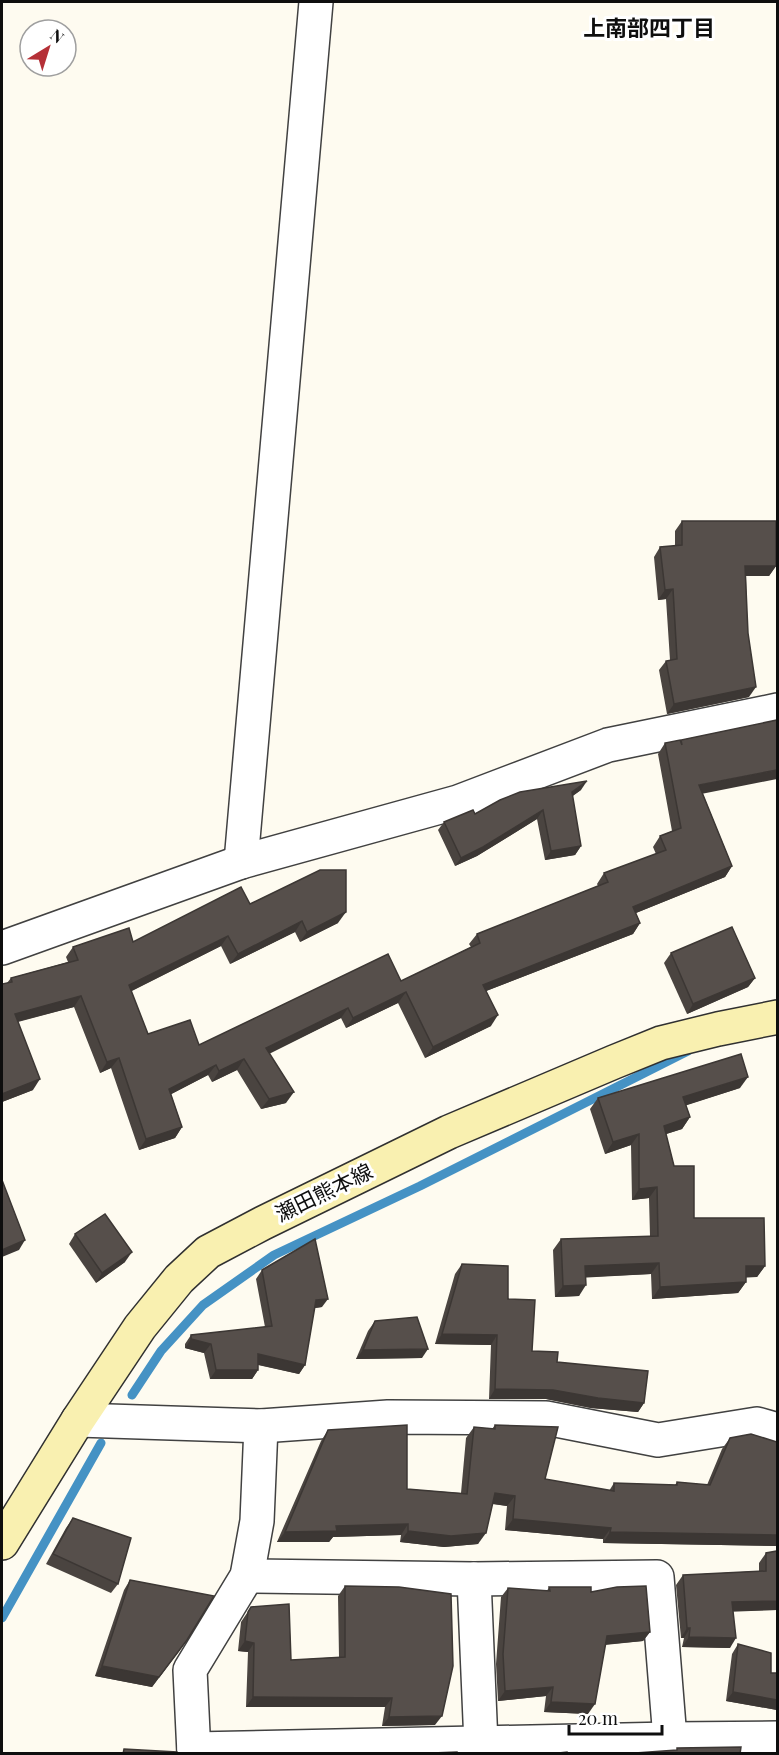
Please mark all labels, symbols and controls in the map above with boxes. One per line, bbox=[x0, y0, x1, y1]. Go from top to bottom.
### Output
district label: 上南部四丁目 bbox=[583, 12, 715, 42]
north arrow bbox=[18, 18, 78, 78]
text: N bbox=[47, 24, 69, 48]
street label: 瀬田熊本線 bbox=[270, 1156, 376, 1227]
scale bar bbox=[569, 1698, 662, 1736]
text: 20 m bbox=[578, 1706, 618, 1730]

